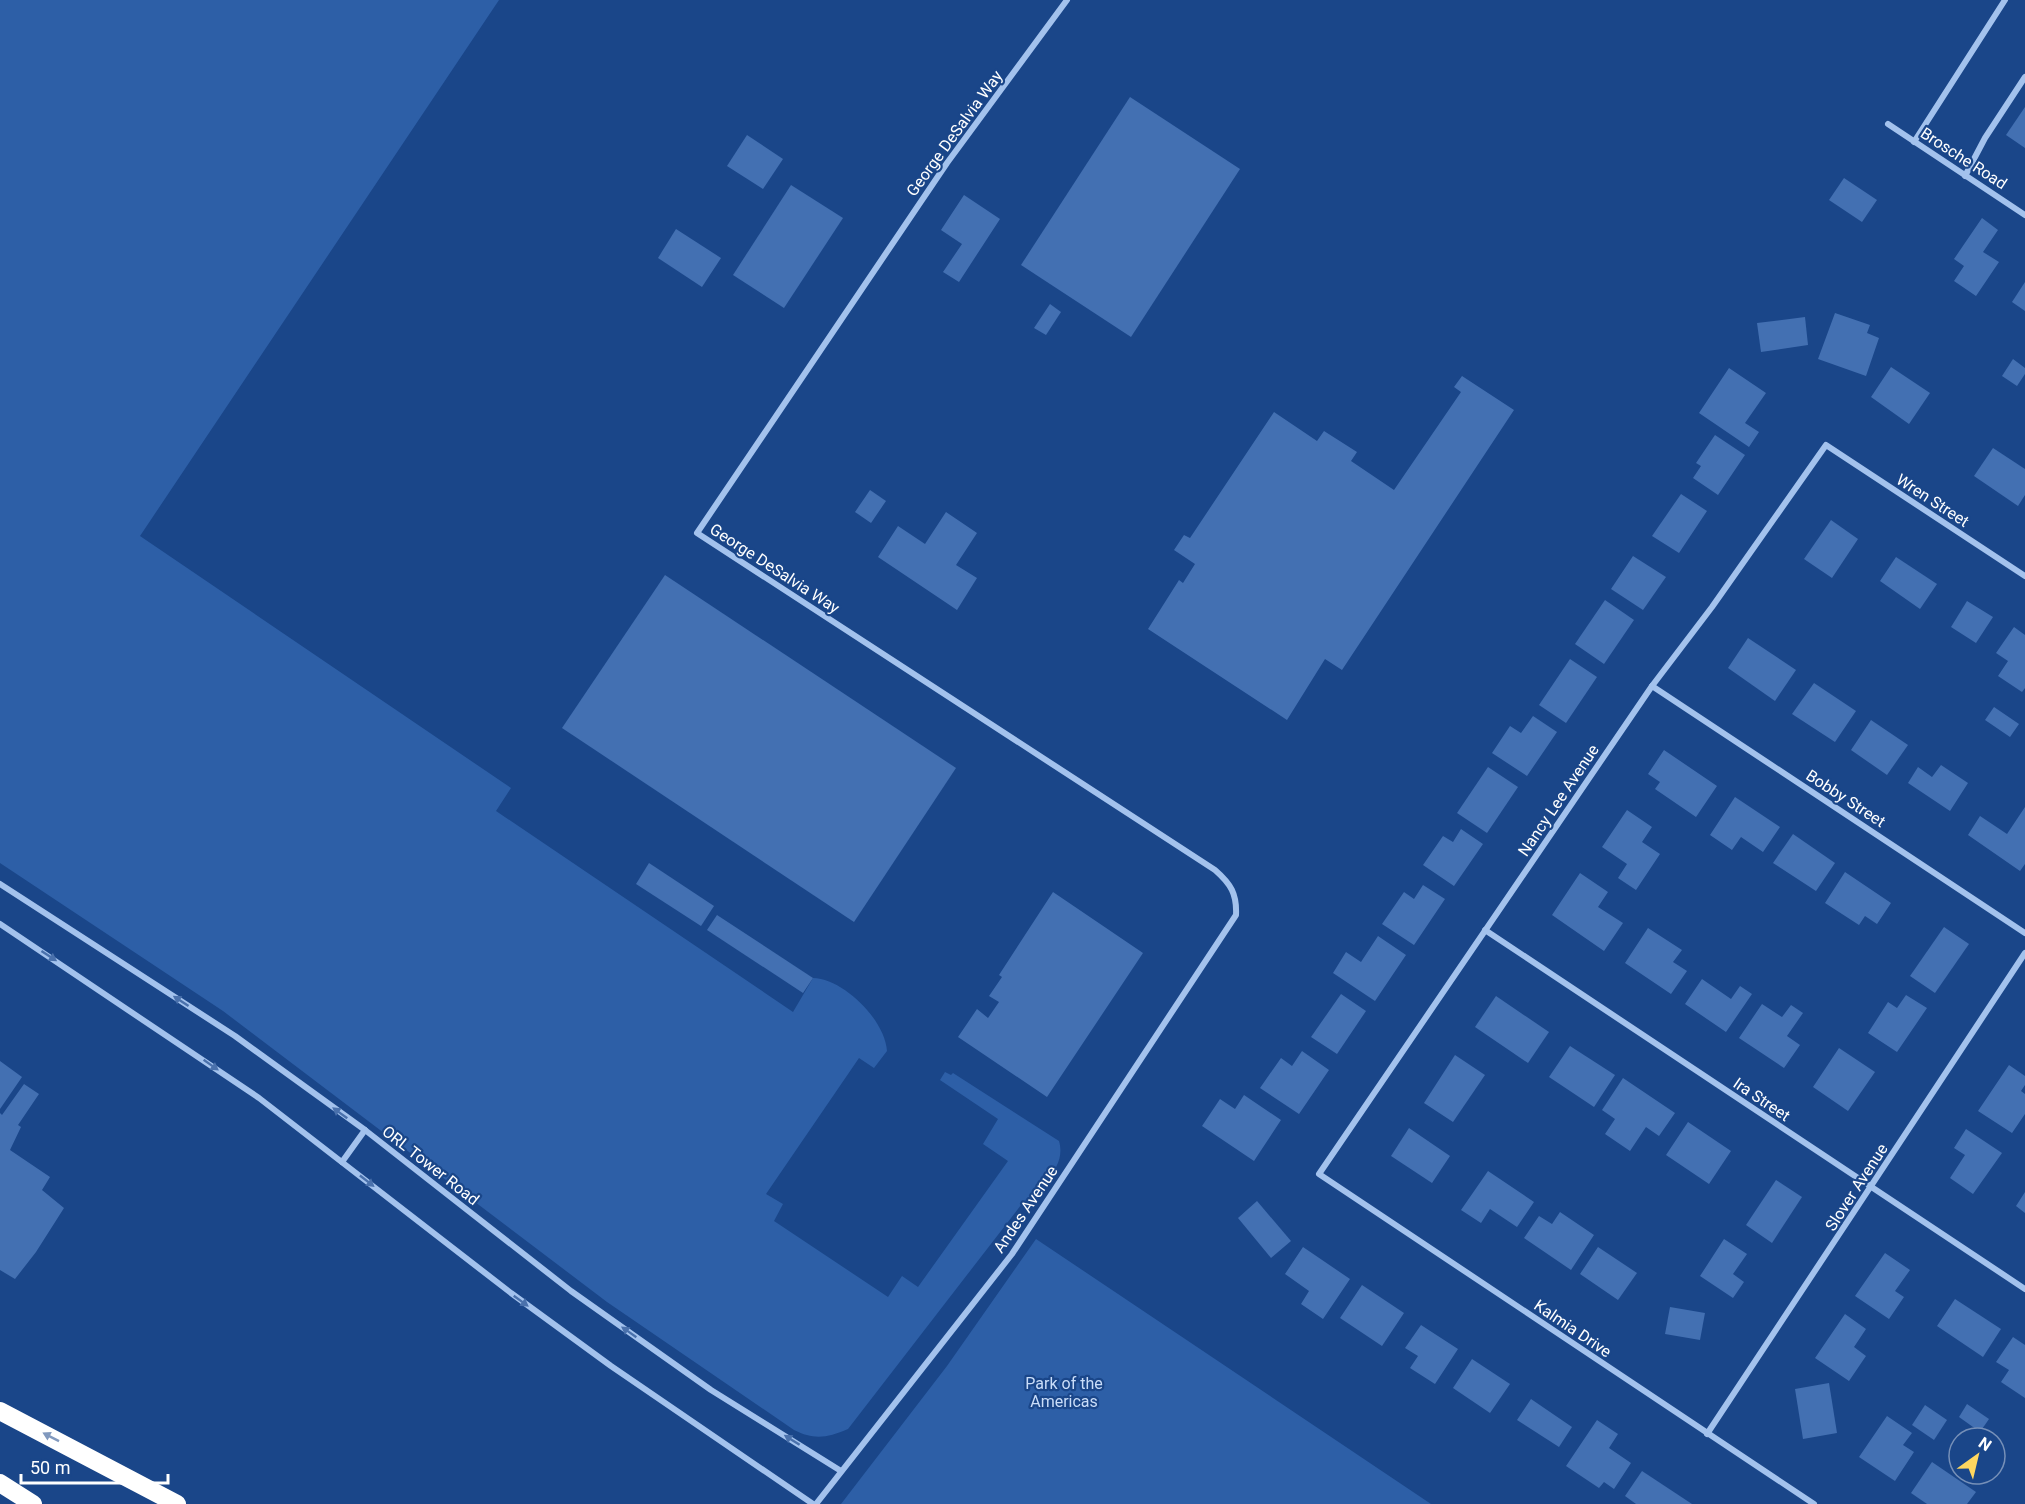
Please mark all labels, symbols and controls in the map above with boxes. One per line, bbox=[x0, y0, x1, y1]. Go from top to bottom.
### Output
street label: George DeSalvia Way bbox=[902, 66, 1007, 200]
street label: Brosche Road bbox=[1917, 124, 2010, 193]
street label: Wren Street bbox=[1893, 470, 1973, 531]
street label: George DeSalvia Way bbox=[706, 519, 843, 618]
street label: Nancy Lee Avenue bbox=[1514, 741, 1603, 860]
street label: Bobby Street bbox=[1803, 766, 1889, 831]
one-way arrow bbox=[41, 950, 57, 961]
one-way arrow bbox=[173, 995, 189, 1006]
one-way arrow bbox=[203, 1059, 219, 1070]
street label: Ira Street bbox=[1730, 1074, 1794, 1125]
one-way arrow bbox=[333, 1107, 348, 1119]
street label: ORL Tower Road bbox=[378, 1122, 483, 1209]
street label: Slover Avenue bbox=[1821, 1140, 1892, 1234]
street label: Andes Avenue bbox=[989, 1162, 1062, 1257]
one-way arrow bbox=[359, 1175, 375, 1188]
one-way arrow bbox=[514, 1294, 529, 1306]
street label: Kalmia Drive bbox=[1530, 1296, 1615, 1361]
one-way arrow bbox=[622, 1326, 638, 1338]
park label: Park of the Americas bbox=[1025, 1374, 1103, 1411]
north arrow bbox=[1947, 1426, 2007, 1486]
one-way arrow bbox=[43, 1432, 60, 1441]
text: N bbox=[1975, 1433, 1995, 1455]
one-way arrow bbox=[783, 1435, 800, 1446]
scale bar bbox=[21, 1447, 168, 1485]
text: 50 m bbox=[30, 1457, 70, 1478]

